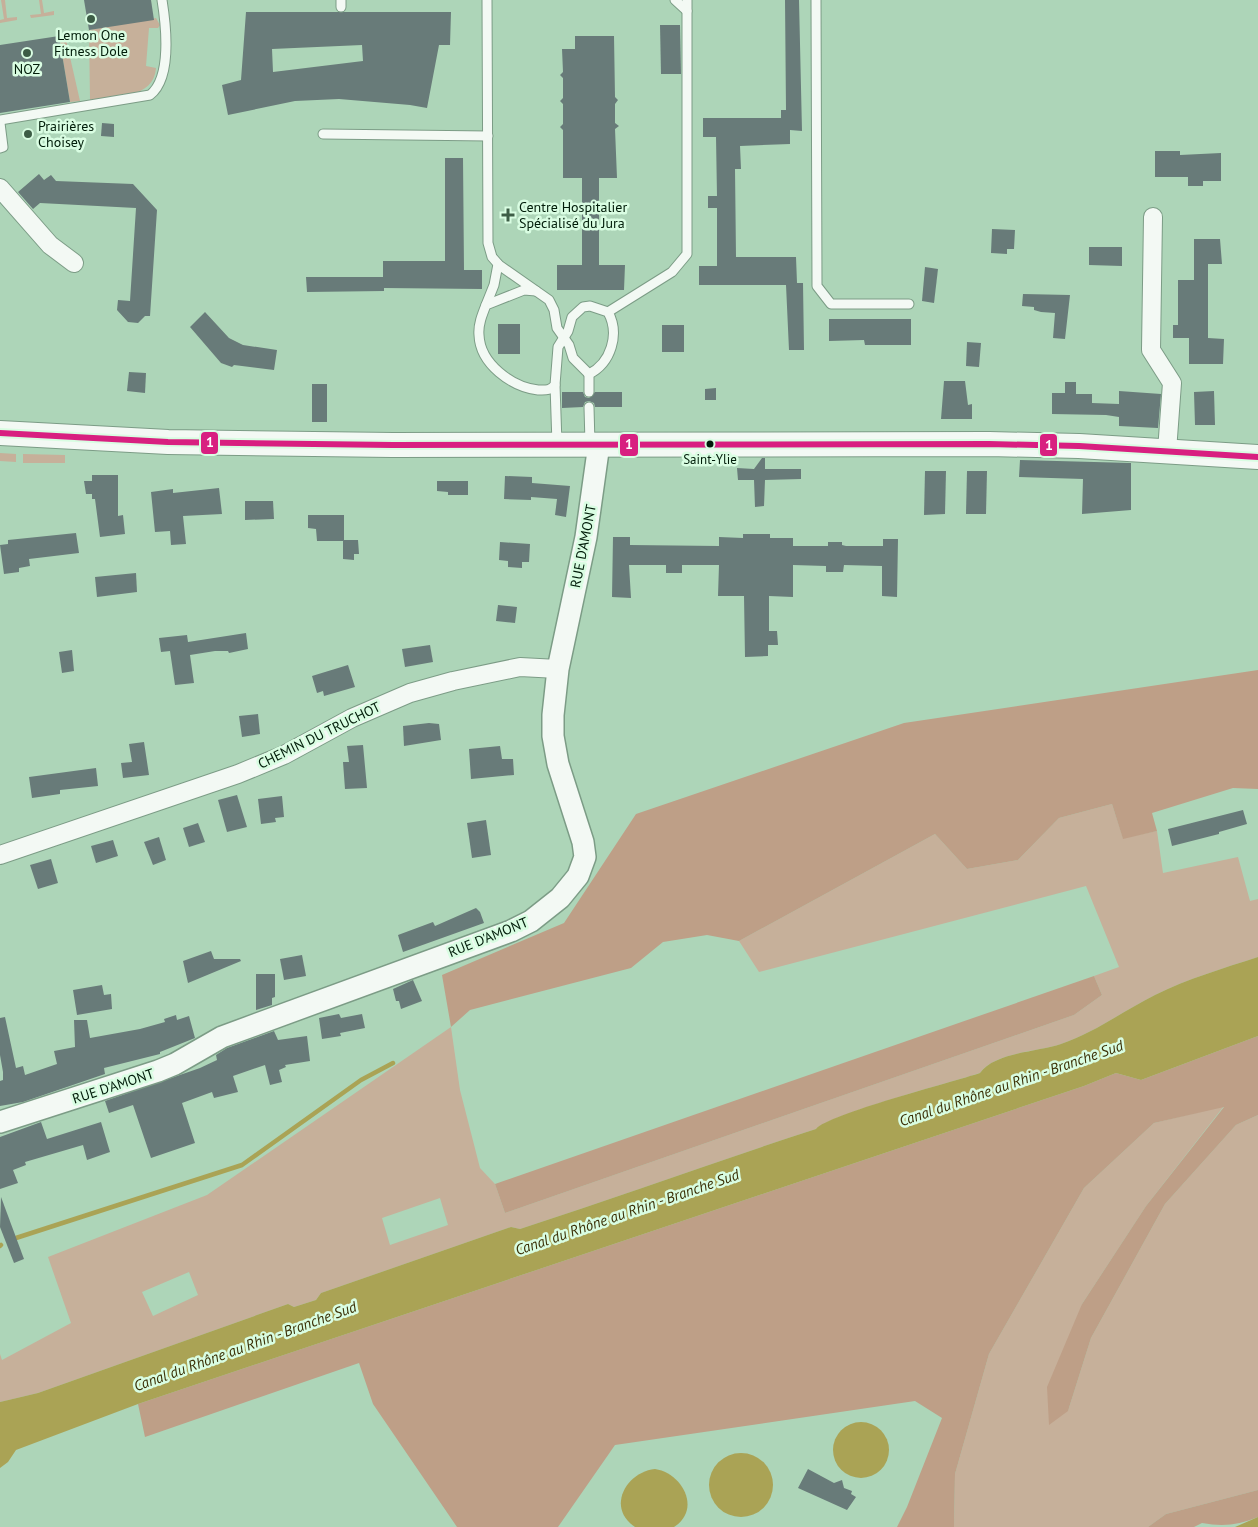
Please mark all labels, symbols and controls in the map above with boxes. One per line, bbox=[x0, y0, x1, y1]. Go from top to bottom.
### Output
marker: Lemon One Fitness Dole bbox=[85, 13, 97, 25]
place label: Lemon One Fitness Dole bbox=[54, 26, 128, 60]
marker: NOZ bbox=[21, 47, 33, 59]
place label: NOZ bbox=[14, 60, 41, 78]
place label: Prairières Choisey bbox=[38, 117, 94, 151]
marker: Prairières Choisey bbox=[22, 128, 34, 140]
place label: Centre Hospitalier Spécialisé du Jura bbox=[519, 198, 627, 232]
marker: Centre Hospitalier Spécialisé du Jura bbox=[501, 208, 515, 222]
line badge: 1 bbox=[200, 431, 219, 455]
text: 1 bbox=[206, 433, 214, 451]
line badge: 1 bbox=[619, 433, 639, 457]
line badge: 1 bbox=[1039, 433, 1058, 457]
text: 1 bbox=[625, 435, 633, 453]
text: 1 bbox=[1045, 436, 1053, 454]
marker: Saint-Ylie bbox=[705, 439, 715, 449]
place label: Saint-Ylie bbox=[683, 451, 737, 468]
street label: RUE D'AMONT bbox=[566, 502, 600, 589]
street label: CHEMIN DU TRUCHOT bbox=[255, 697, 383, 772]
street label: RUE D'AMONT bbox=[445, 913, 531, 961]
water label: Canal du Rhône au Rhin - Branche Sud bbox=[897, 1036, 1126, 1130]
street label: RUE D'AMONT bbox=[70, 1064, 156, 1108]
water label: Canal du Rhône au Rhin - Branche Sud bbox=[513, 1165, 742, 1259]
water label: Canal du Rhône au Rhin - Branche Sud bbox=[131, 1297, 359, 1395]

